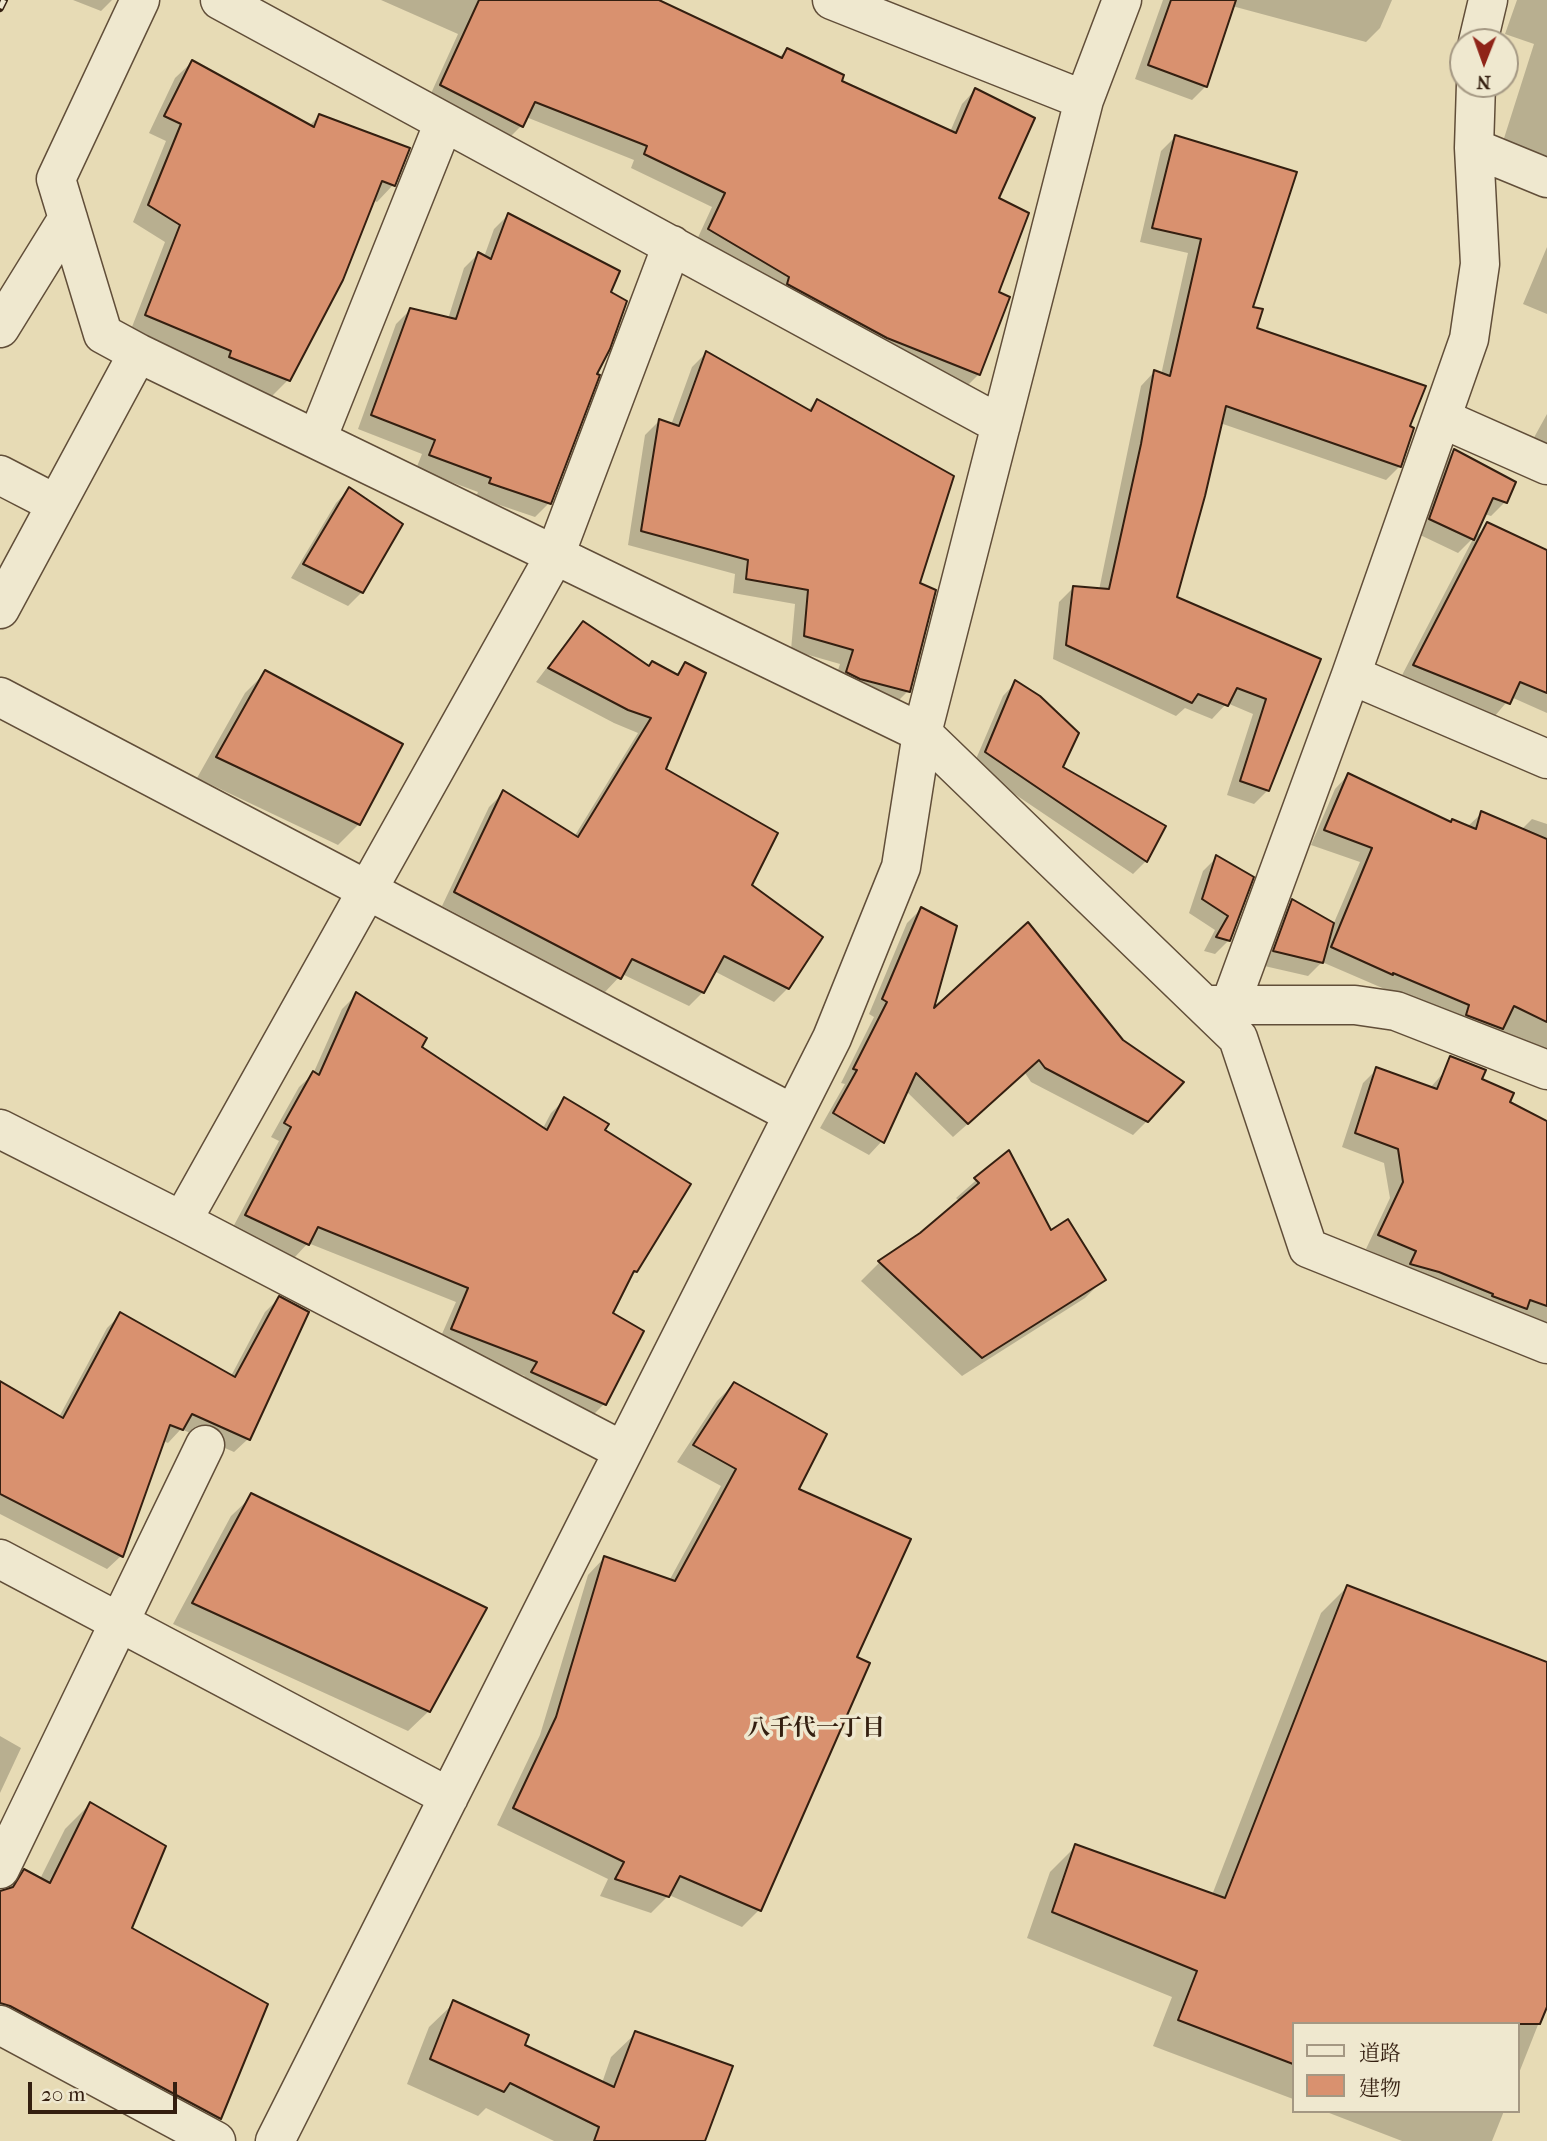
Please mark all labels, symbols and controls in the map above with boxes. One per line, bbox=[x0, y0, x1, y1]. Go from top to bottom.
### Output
north arrow bbox=[1449, 28, 1519, 98]
text: N bbox=[1476, 71, 1491, 93]
district label: 八千代一丁目 bbox=[747, 1715, 885, 1743]
legend bbox=[1292, 2022, 1519, 2113]
text: 道路 bbox=[1359, 2041, 1401, 2065]
scale bar bbox=[32, 2068, 180, 2112]
text: 建物 bbox=[1359, 2076, 1401, 2100]
text: 20 m bbox=[41, 2082, 85, 2106]

